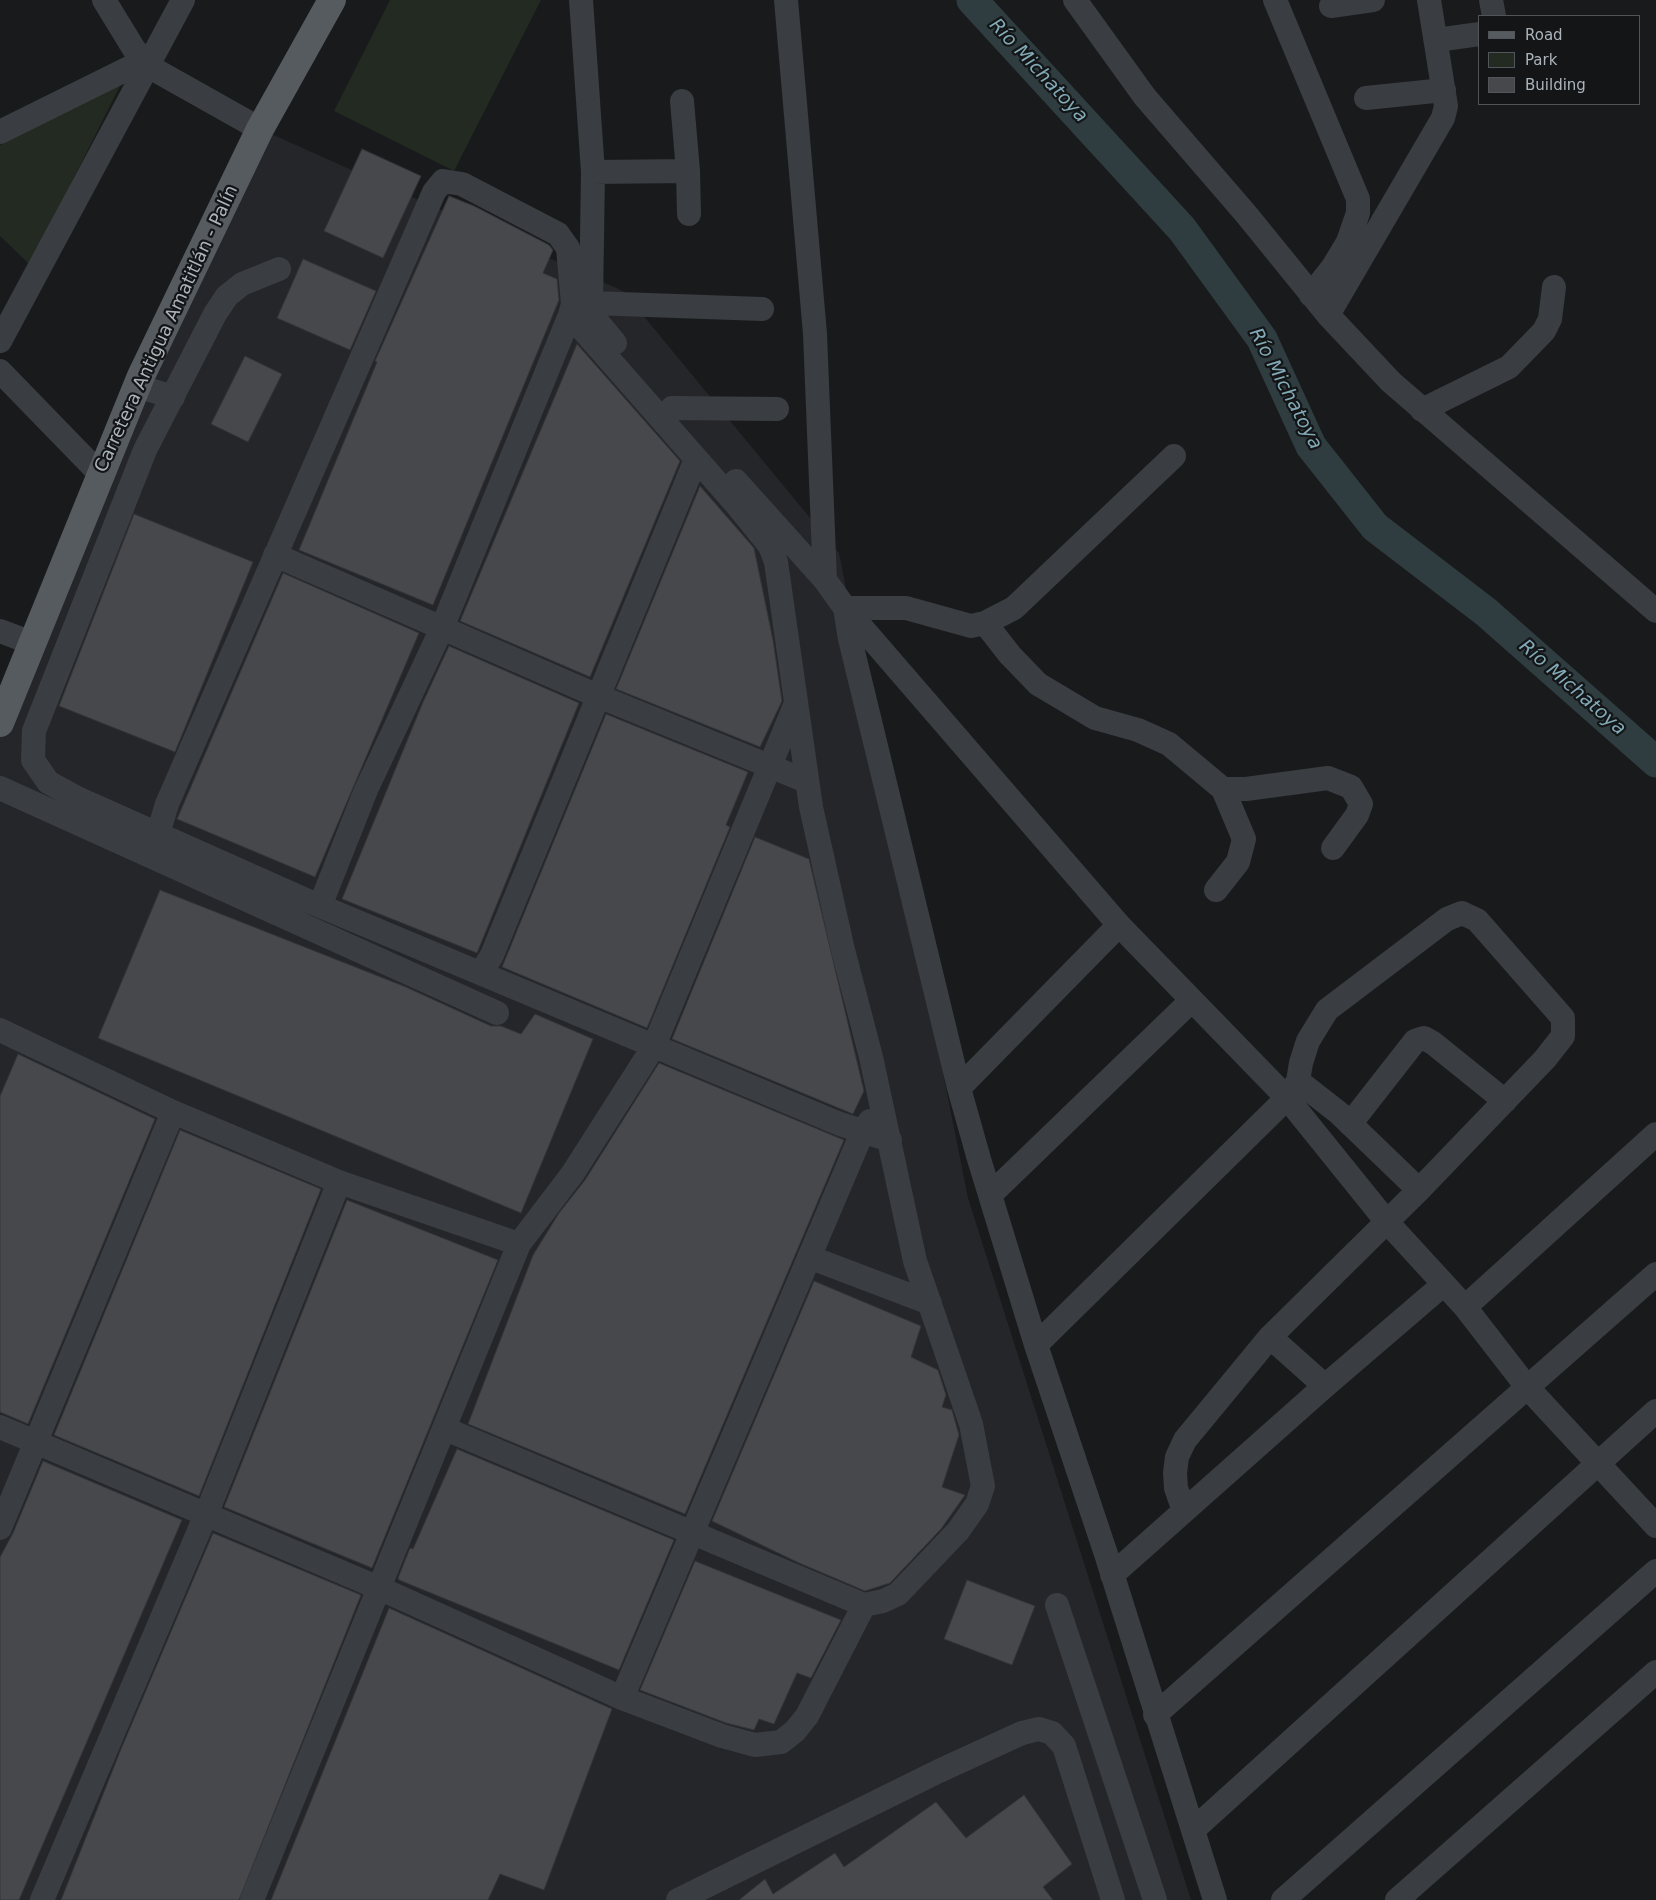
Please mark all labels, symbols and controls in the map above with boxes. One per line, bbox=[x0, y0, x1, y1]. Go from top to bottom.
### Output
water label: Río Michatoya bbox=[984, 14, 1092, 128]
legend bbox=[1478, 15, 1641, 105]
text: Road bbox=[1525, 26, 1563, 44]
text: Park bbox=[1525, 51, 1557, 69]
text: Building bbox=[1525, 76, 1586, 94]
street label: Carretera Antigua Amatitlán - Palín bbox=[91, 182, 243, 476]
water label: Río Michatoya bbox=[1244, 325, 1326, 453]
water label: Río Michatoya bbox=[1514, 635, 1630, 741]

